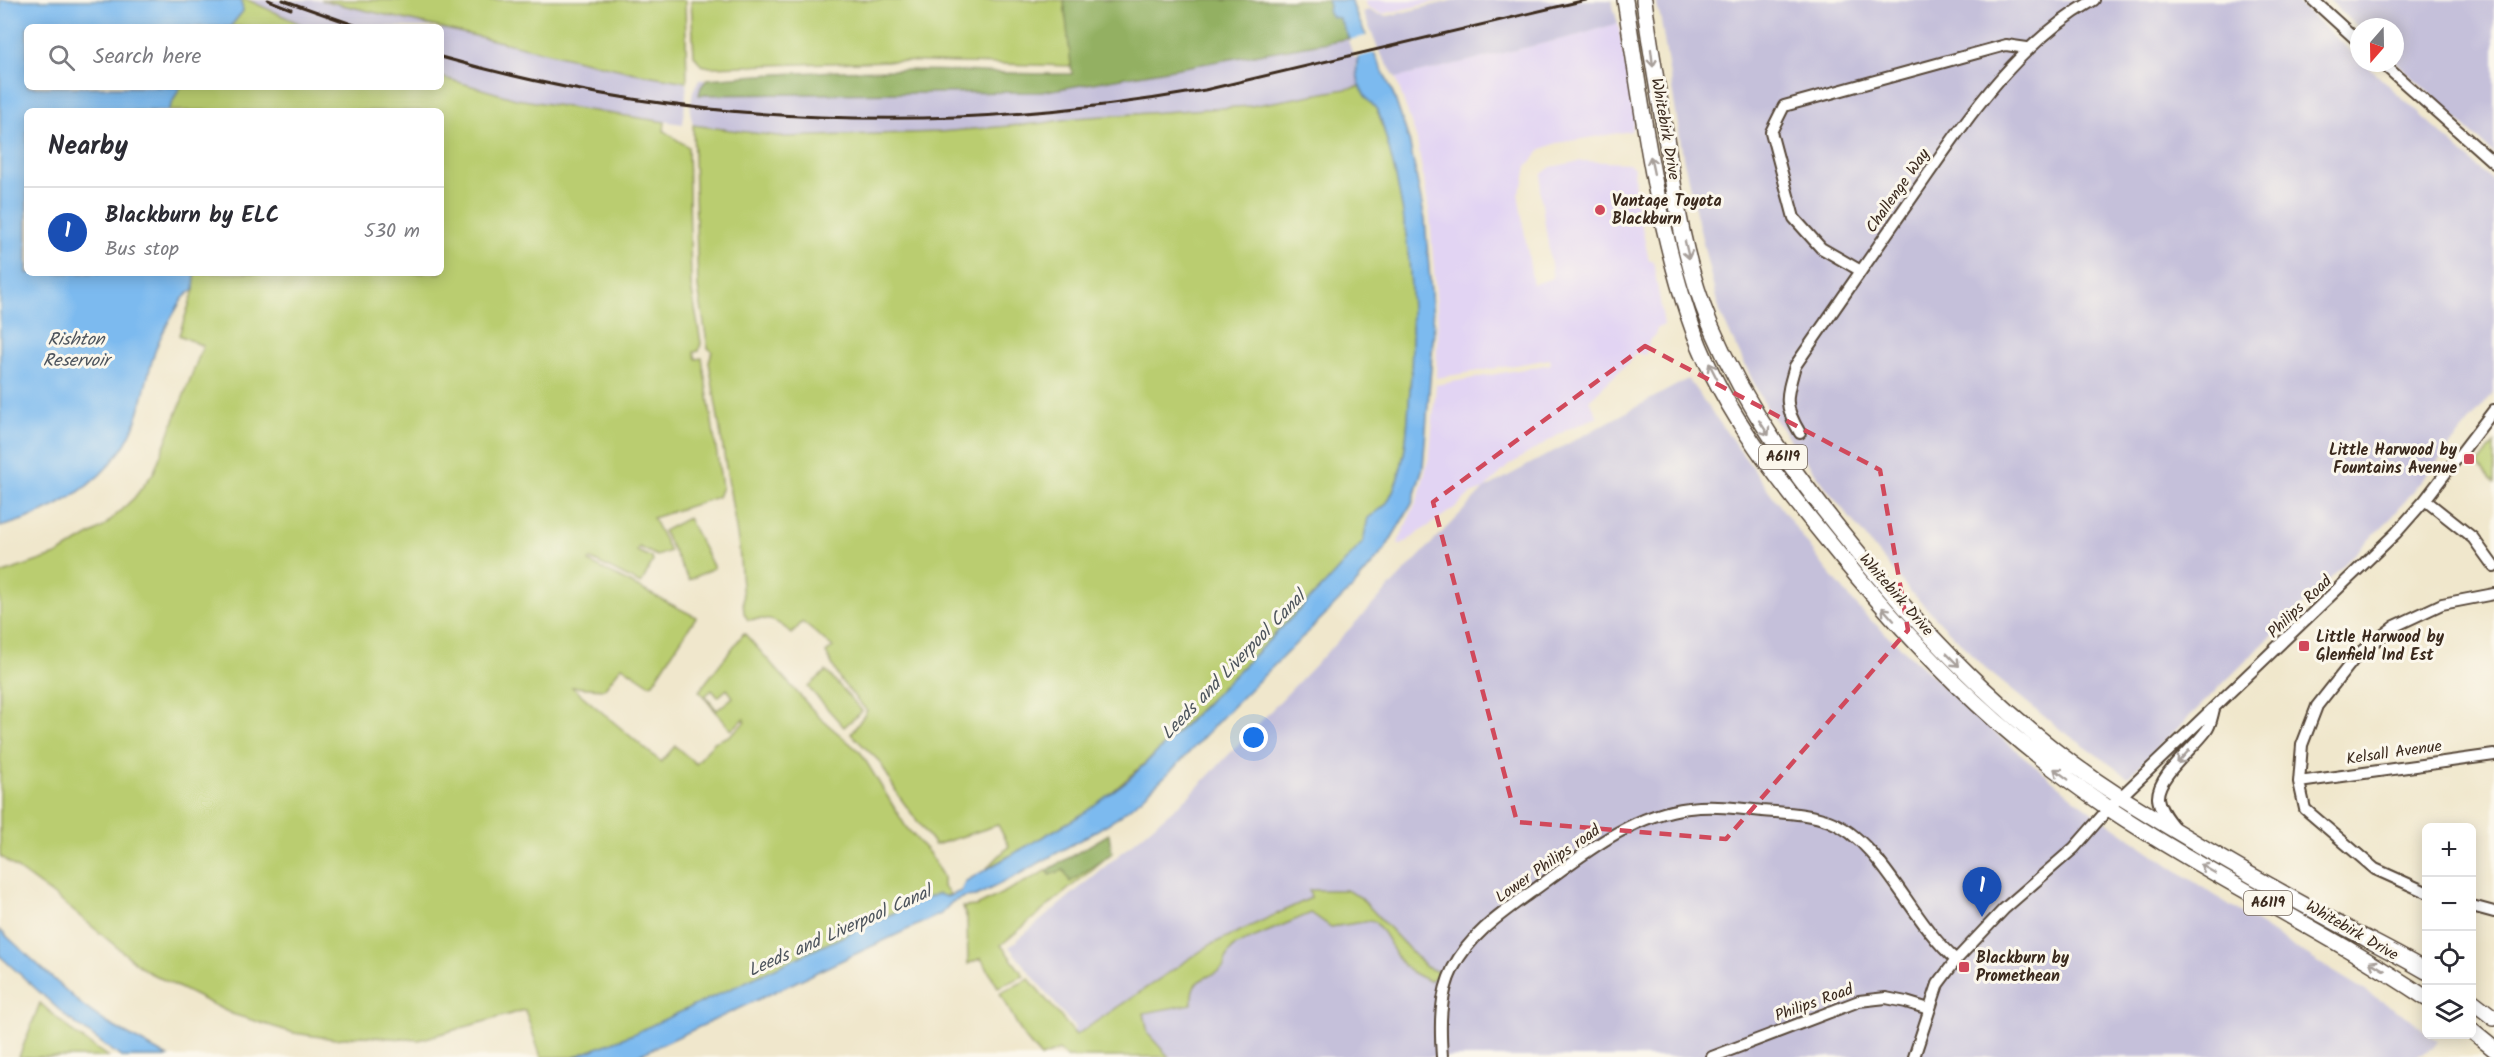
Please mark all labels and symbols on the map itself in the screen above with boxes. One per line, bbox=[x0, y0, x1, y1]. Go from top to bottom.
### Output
north arrow bbox=[2350, 18, 2404, 72]
one-way arrow bbox=[1646, 48, 1657, 67]
street label: Whitebirk Drive bbox=[1644, 76, 1686, 182]
street label: Challenge Way bbox=[1860, 143, 1937, 238]
one-way arrow bbox=[1646, 156, 1657, 175]
place label: Vantage Toyota Blackburn bbox=[1612, 189, 1722, 232]
marker: Vantage Toyota Blackburn bbox=[1593, 203, 1607, 217]
one-way arrow bbox=[1681, 240, 1693, 259]
water label: Rishton Reservoir bbox=[43, 326, 113, 376]
one-way arrow bbox=[1706, 363, 1718, 381]
one-way arrow bbox=[1758, 419, 1770, 436]
place label: Little Harwood by Fountains Avenue bbox=[2329, 438, 2458, 481]
road number: A6119 bbox=[1759, 445, 1807, 469]
marker: Little Harwood by Fountains Avenue bbox=[2462, 452, 2476, 466]
street label: Whitebirk Drive bbox=[1853, 548, 1939, 642]
street label: Philips Road bbox=[2262, 569, 2339, 644]
water label: Leeds and Liverpool Canal bbox=[1155, 582, 1316, 747]
one-way arrow bbox=[1881, 607, 1895, 622]
place label: Little Harwood by Glenfield Ind Est bbox=[2316, 625, 2445, 668]
marker: Little Harwood by Glenfield Ind Est bbox=[2297, 639, 2311, 653]
one-way arrow bbox=[1946, 652, 1961, 667]
your location bbox=[1239, 723, 1268, 752]
street label: Kelsall Avenue bbox=[2345, 734, 2443, 772]
one-way arrow bbox=[2176, 749, 2190, 764]
one-way arrow bbox=[2054, 768, 2070, 781]
street label: Lower Philips road bbox=[1490, 818, 1607, 910]
one-way arrow bbox=[2200, 863, 2217, 875]
pin: 1 bbox=[1962, 868, 2002, 917]
water label: Leeds and Liverpool Canal bbox=[744, 877, 940, 986]
road number: A6119 bbox=[2244, 891, 2292, 915]
street label: Whitebirk Drive bbox=[2301, 894, 2403, 968]
place label: Blackburn by Promethean bbox=[1976, 946, 2070, 989]
marker: Blackburn by Promethean bbox=[1957, 960, 1971, 974]
one-way arrow bbox=[2369, 960, 2386, 972]
street label: Philips Road bbox=[1771, 977, 1858, 1029]

